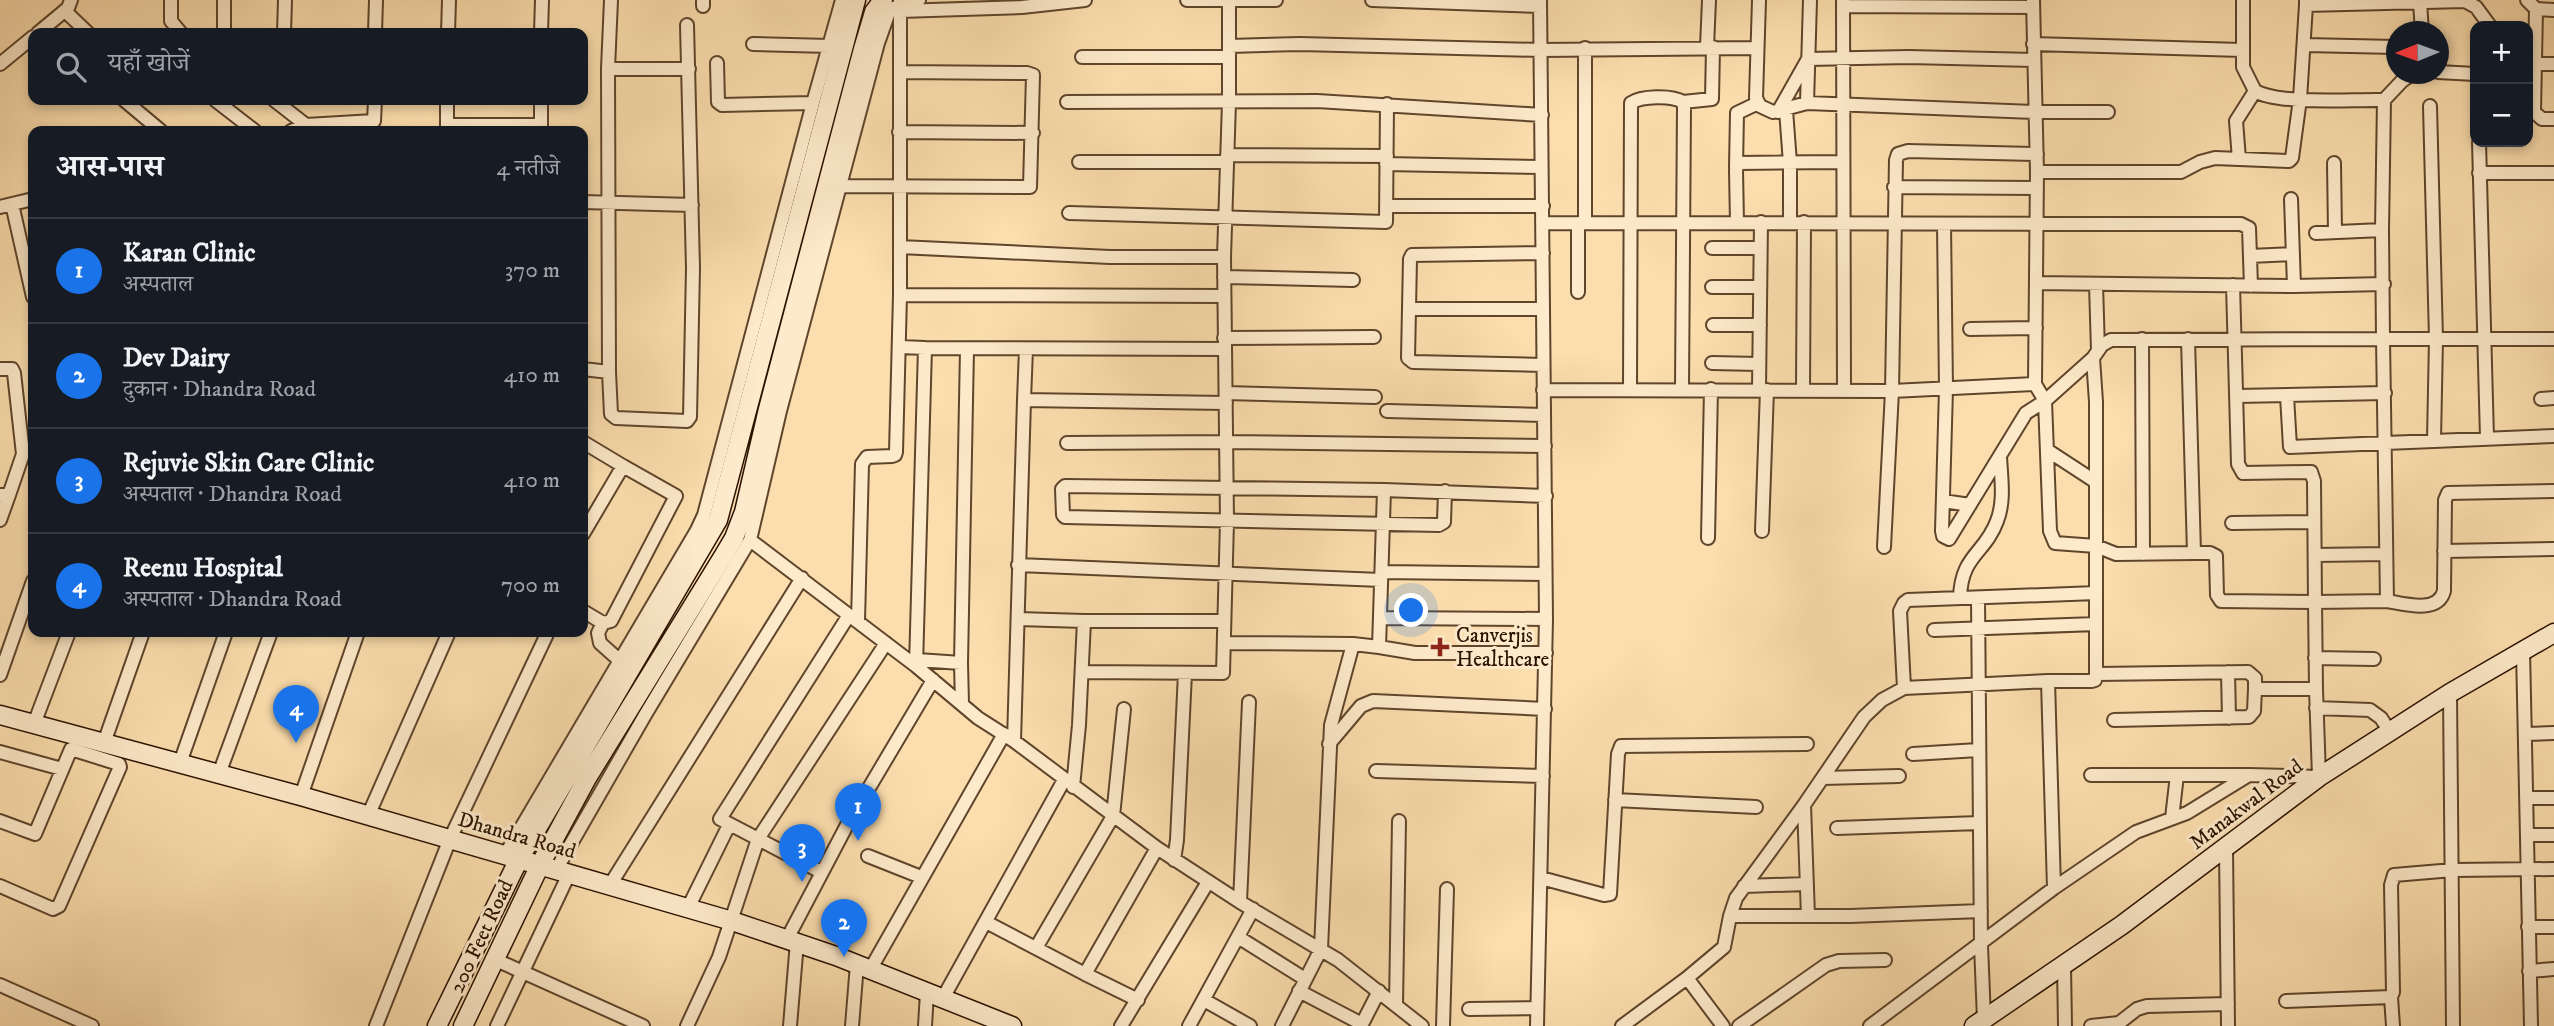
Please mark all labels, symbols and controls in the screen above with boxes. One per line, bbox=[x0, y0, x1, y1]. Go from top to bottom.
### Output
north arrow bbox=[2386, 21, 2449, 84]
map controls bbox=[2470, 21, 2533, 147]
button: + bbox=[2470, 21, 2533, 84]
search box bbox=[28, 28, 588, 105]
text: यहाँ खोजें bbox=[108, 47, 190, 80]
icon: search bbox=[52, 48, 90, 86]
button: − bbox=[2470, 84, 2533, 147]
text: आस-पास bbox=[56, 149, 164, 186]
text: 4 नतीजे bbox=[497, 154, 560, 183]
text: Karan Clinic bbox=[123, 237, 255, 270]
text: 1 bbox=[75, 256, 83, 285]
text: 370 m bbox=[505, 256, 560, 285]
text: अस्पताल bbox=[123, 270, 193, 299]
text: Dev Dairy bbox=[123, 342, 229, 375]
text: 2 bbox=[73, 361, 85, 390]
text: 410 m bbox=[504, 361, 560, 390]
text: दुकान · Dhandra Road bbox=[123, 375, 316, 404]
text: Rejuvie Skin Care Clinic bbox=[123, 447, 374, 480]
text: 3 bbox=[75, 466, 83, 495]
text: 410 m bbox=[504, 466, 560, 495]
text: अस्पताल · Dhandra Road bbox=[123, 480, 342, 509]
text: Reenu Hospital bbox=[123, 552, 283, 585]
text: 4 bbox=[72, 571, 86, 600]
text: 700 m bbox=[501, 571, 560, 600]
text: अस्पताल · Dhandra Road bbox=[123, 585, 342, 614]
your location bbox=[1394, 593, 1428, 627]
place label: Canverjis Healthcare bbox=[1456, 623, 1550, 673]
marker: Canverjis Healthcare bbox=[1430, 637, 1450, 657]
pin: 4 bbox=[273, 685, 319, 743]
street label: Manakwal Road bbox=[2185, 753, 2309, 856]
pin: 1 bbox=[835, 783, 881, 841]
street label: Dhandra Road bbox=[455, 807, 579, 865]
pin: 3 bbox=[779, 824, 825, 882]
street label: 200 Feet Road bbox=[444, 875, 520, 997]
pin: 2 bbox=[821, 899, 867, 957]

